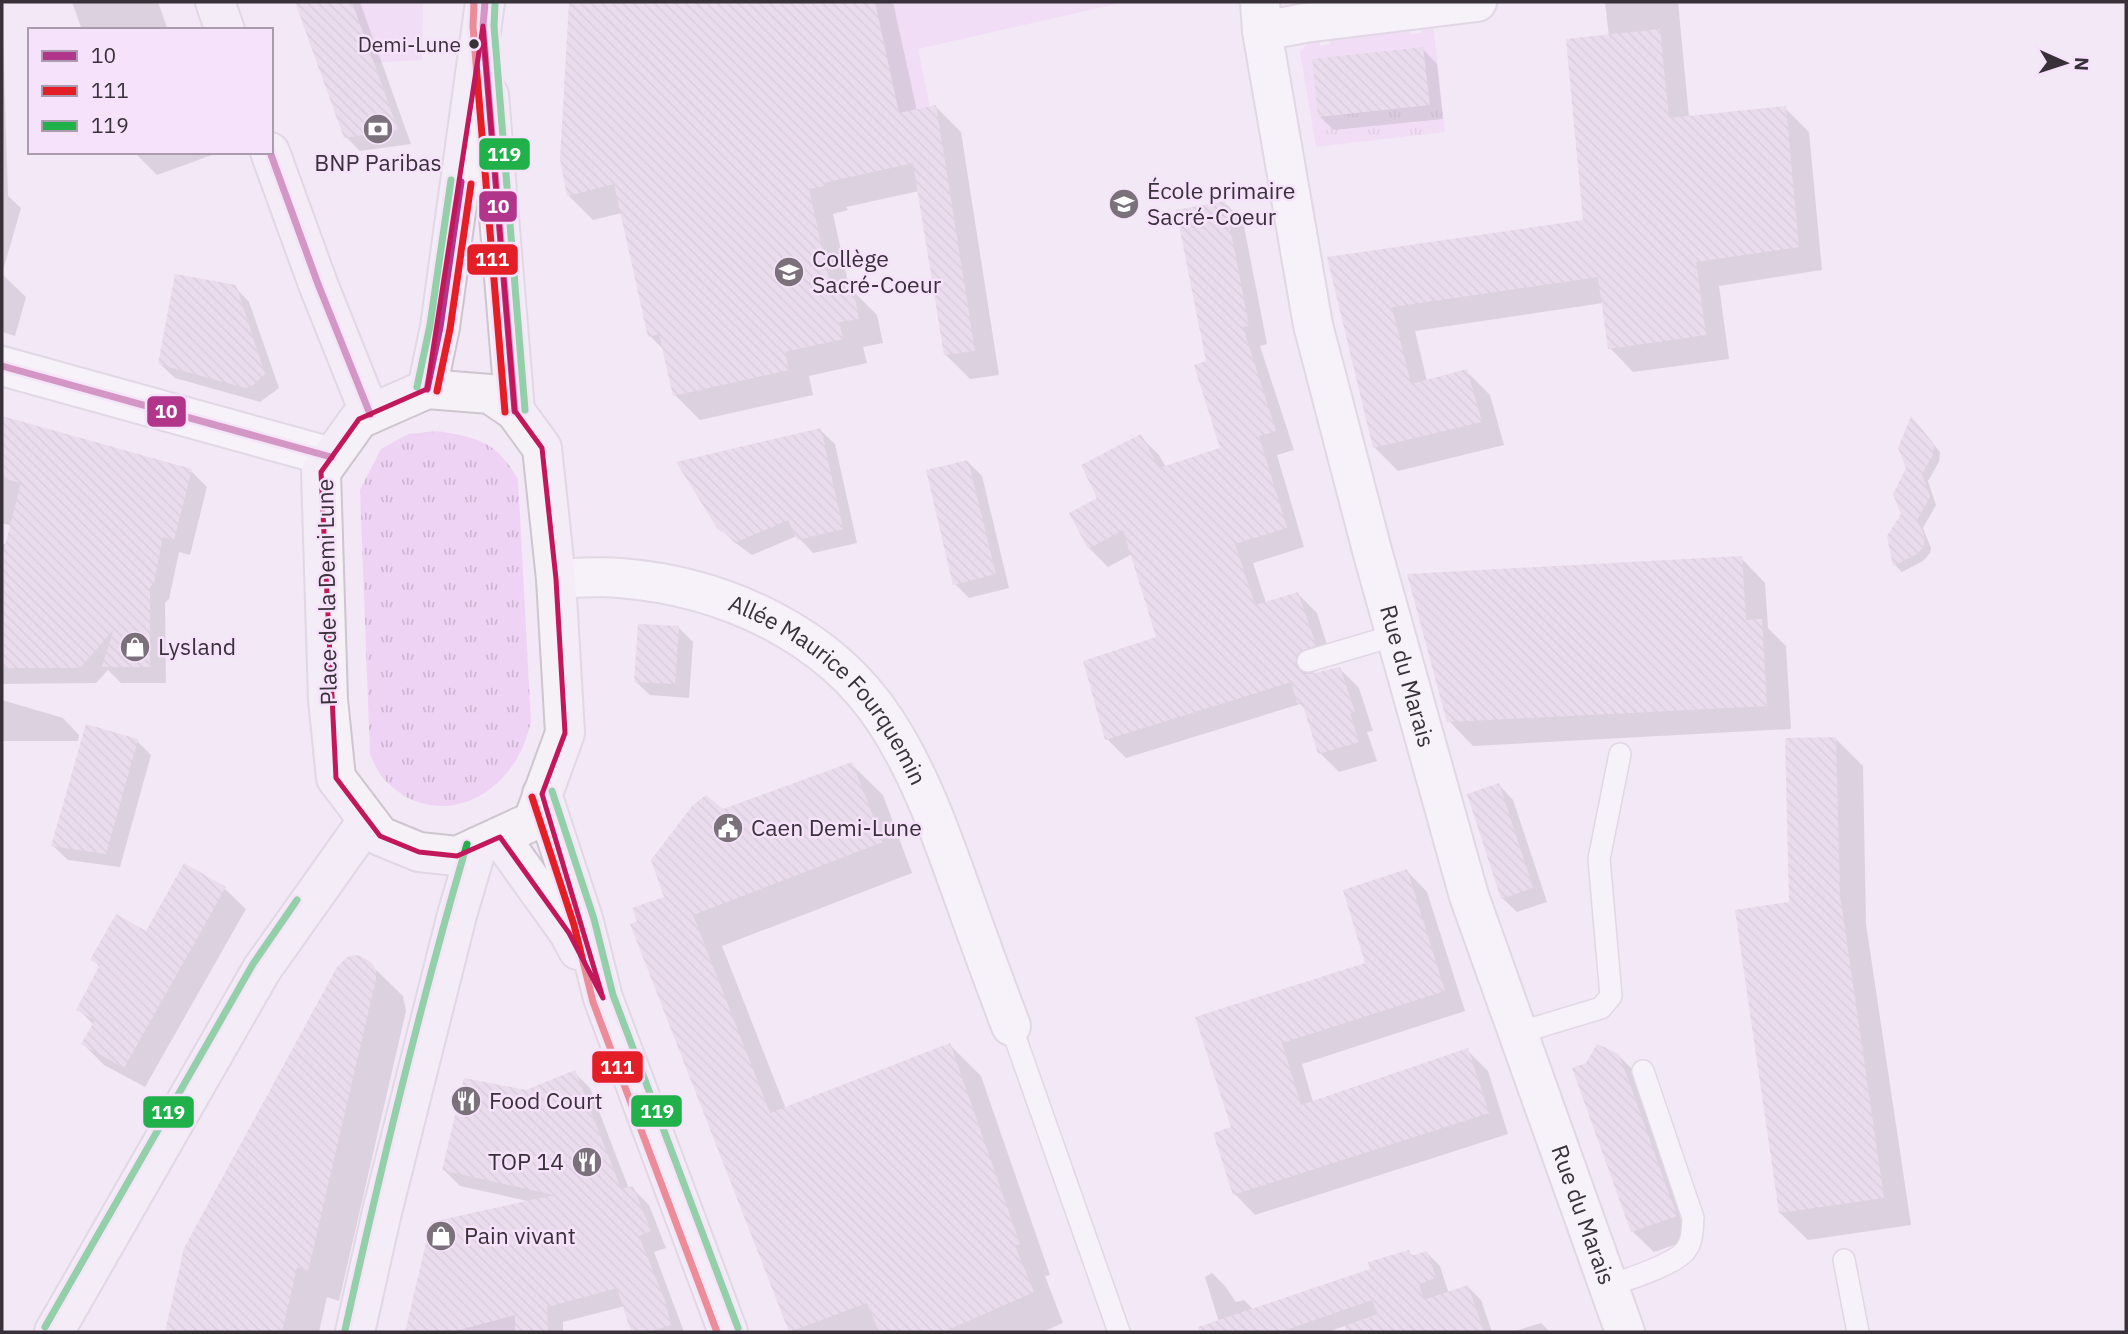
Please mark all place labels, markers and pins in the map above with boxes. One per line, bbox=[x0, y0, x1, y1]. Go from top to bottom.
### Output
place label: Demi-Lune bbox=[358, 30, 461, 58]
marker: Demi-Lune bbox=[467, 37, 481, 51]
bank icon: BNP Paribas bbox=[361, 112, 395, 146]
place label: BNP Paribas bbox=[314, 147, 442, 177]
place label: École primaire Sacré-Coeur bbox=[1147, 175, 1295, 231]
school or university icon: École primaire Sacré-Coeur bbox=[1107, 187, 1141, 221]
place label: Collège Sacré-Coeur bbox=[812, 243, 942, 299]
school or university icon: Collège Sacré-Coeur bbox=[772, 255, 806, 289]
shop icon: Lysland bbox=[118, 630, 152, 664]
place label: Lysland bbox=[158, 631, 236, 661]
public building icon: Caen Demi-Lune bbox=[711, 811, 745, 845]
place label: Caen Demi-Lune bbox=[751, 812, 922, 842]
restaurant icon: Food Court bbox=[449, 1084, 483, 1118]
place label: Food Court bbox=[489, 1085, 603, 1115]
restaurant icon: TOP 14 bbox=[570, 1145, 604, 1179]
place label: TOP 14 bbox=[488, 1146, 564, 1176]
shop icon: Pain vivant bbox=[424, 1219, 458, 1253]
place label: Pain vivant bbox=[464, 1220, 576, 1250]

